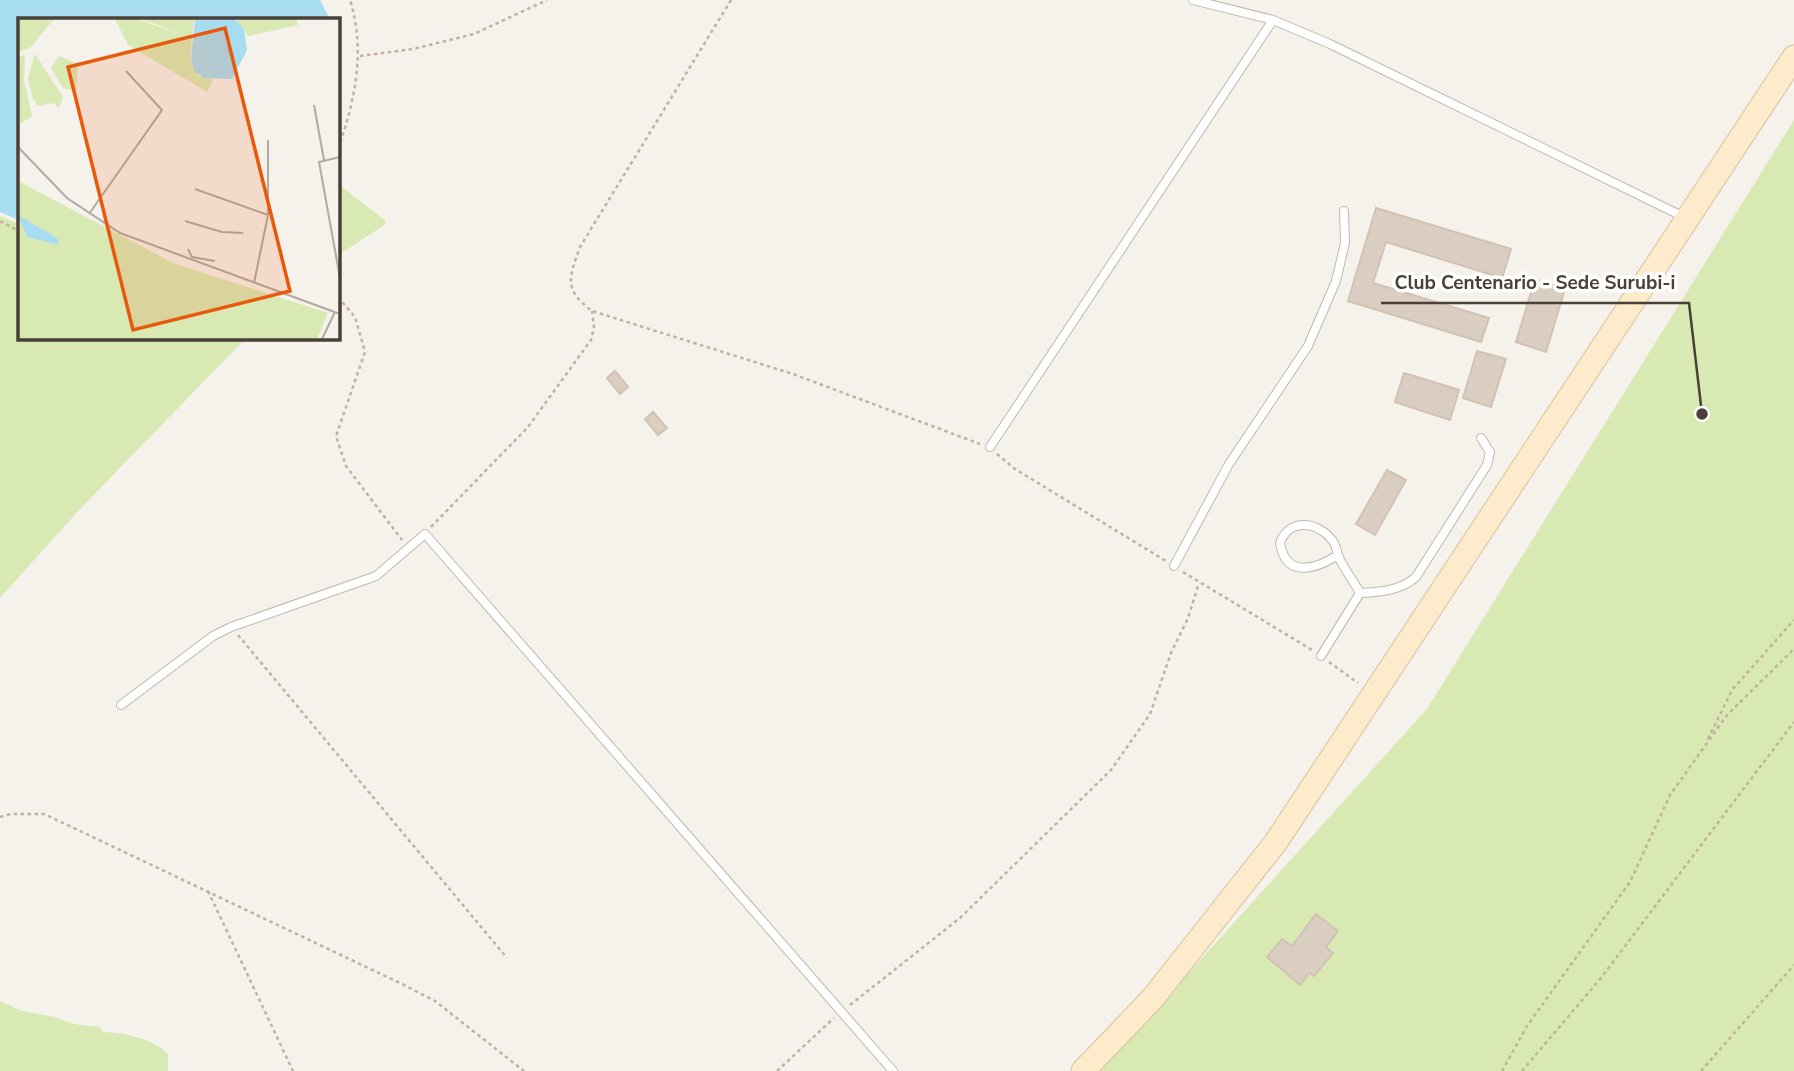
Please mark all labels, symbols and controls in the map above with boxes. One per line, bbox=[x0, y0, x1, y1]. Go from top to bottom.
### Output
inset map bbox=[18, 18, 340, 340]
callout: Club Centenario - Sede Surubi-i bbox=[1381, 263, 1689, 303]
text: Club Centenario - Sede Surubi-i bbox=[1395, 270, 1675, 296]

